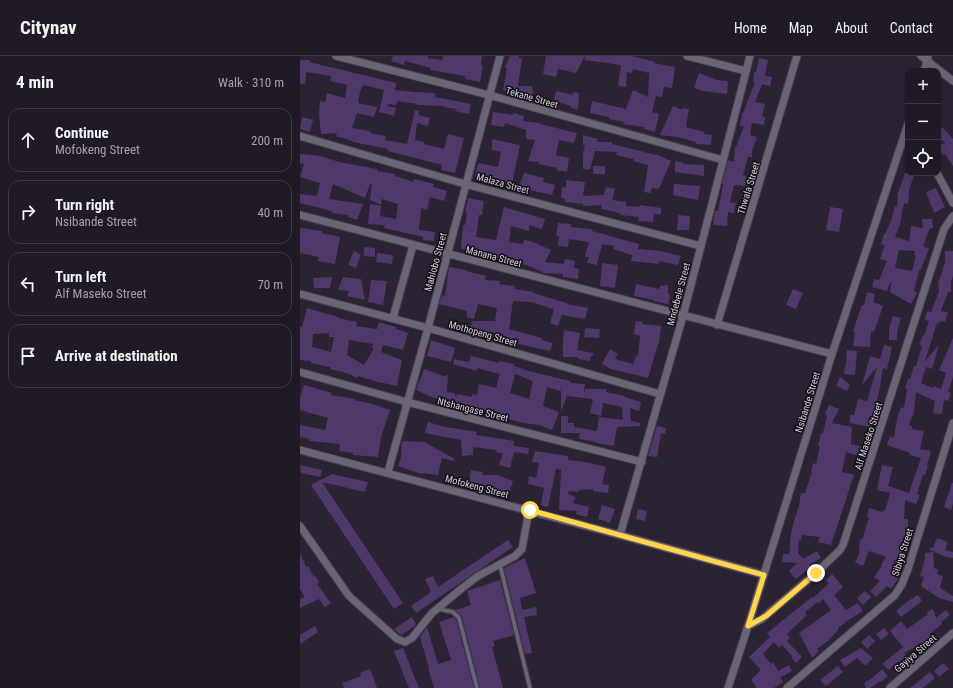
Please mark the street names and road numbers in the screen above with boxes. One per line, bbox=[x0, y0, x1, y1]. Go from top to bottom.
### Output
street label: Tekane Street bbox=[504, 85, 559, 110]
street label: Thwala Street bbox=[735, 161, 762, 216]
street label: Malaza Street bbox=[475, 171, 531, 196]
street label: Mahlobo Street bbox=[422, 232, 449, 293]
street label: Manana Street bbox=[465, 244, 523, 269]
street label: Mndebele Street bbox=[665, 262, 692, 327]
street label: Mothopeng Street bbox=[447, 318, 518, 348]
street label: Nsibande Street bbox=[793, 370, 822, 434]
street label: Ntshangase Street bbox=[436, 395, 510, 424]
street label: Alf Maseko Street bbox=[852, 401, 885, 471]
street label: Mofokeng Street bbox=[444, 473, 510, 500]
street label: Sibiya Street bbox=[890, 527, 915, 577]
street label: Gayiya Street bbox=[892, 632, 938, 674]

